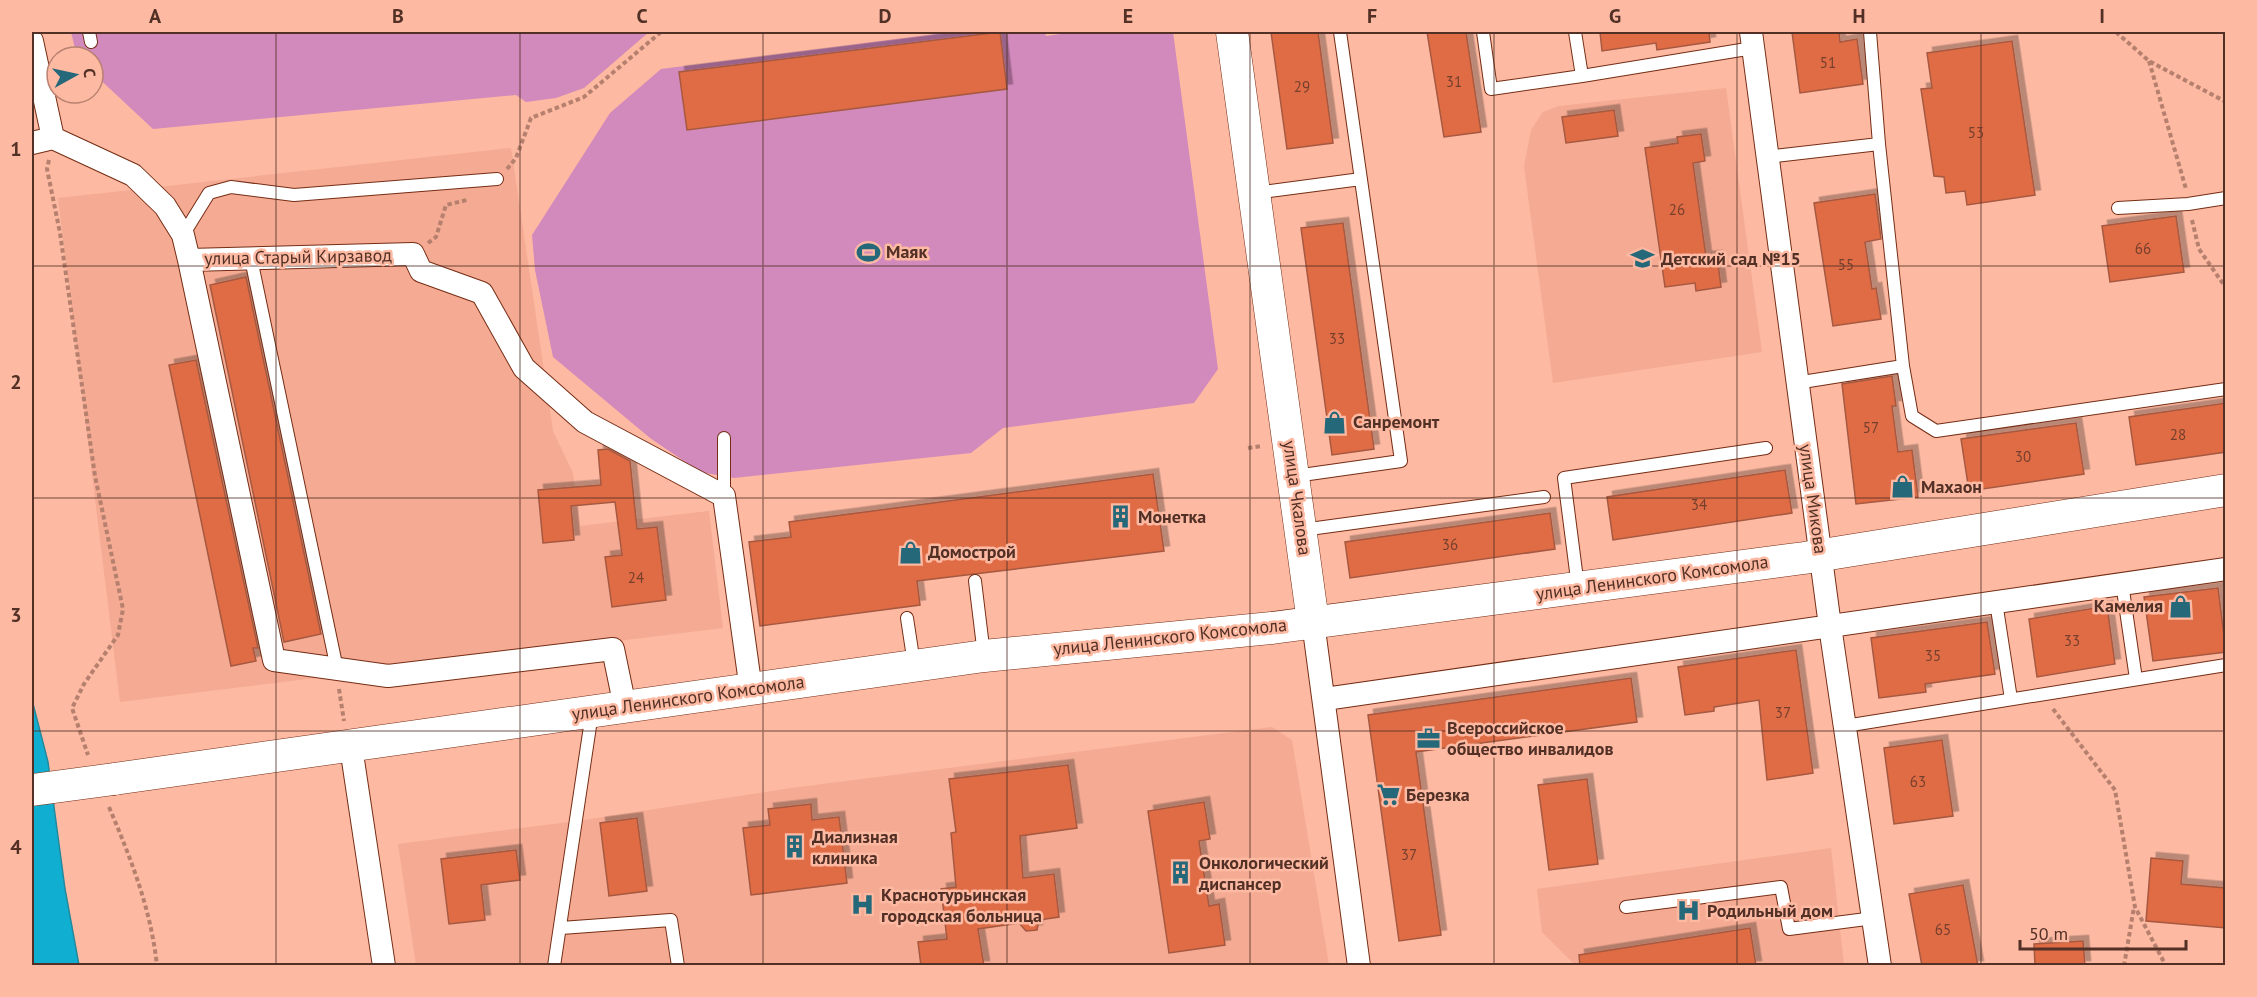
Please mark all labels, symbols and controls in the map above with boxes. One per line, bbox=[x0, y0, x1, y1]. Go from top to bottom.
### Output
text: A bbox=[149, 3, 162, 29]
text: B bbox=[392, 3, 404, 29]
text: C bbox=[636, 3, 648, 29]
text: D bbox=[879, 3, 892, 29]
text: E bbox=[1123, 3, 1133, 29]
text: F bbox=[1367, 3, 1377, 29]
text: G bbox=[1609, 3, 1621, 29]
text: H bbox=[1852, 3, 1866, 29]
text: I bbox=[2099, 3, 2105, 29]
north arrow bbox=[45, 45, 105, 105]
house number: 51 bbox=[1820, 53, 1836, 72]
text: С bbox=[79, 67, 100, 79]
house number: 31 bbox=[1446, 72, 1462, 91]
house number: 29 bbox=[1294, 77, 1310, 96]
house number: 53 bbox=[1968, 123, 1984, 142]
text: 1 bbox=[10, 136, 22, 162]
house number: 26 bbox=[1669, 200, 1685, 219]
sports icon: Маяк bbox=[855, 239, 881, 265]
house number: 66 bbox=[2135, 239, 2151, 258]
place label: Маяк bbox=[886, 240, 927, 263]
street label: улица Старый Кирзавод bbox=[204, 243, 392, 270]
school or university icon: Детский сад №15 bbox=[1630, 246, 1656, 272]
place label: Детский сад №15 bbox=[1661, 247, 1801, 270]
house number: 55 bbox=[1838, 255, 1854, 274]
house number: 33 bbox=[1329, 329, 1345, 348]
text: 2 bbox=[10, 369, 22, 395]
shop icon: Санремонт bbox=[1322, 409, 1348, 435]
place label: Санремонт bbox=[1353, 410, 1440, 433]
house number: 57 bbox=[1863, 418, 1879, 437]
house number: 28 bbox=[2170, 425, 2186, 444]
street label: улица Чкалова bbox=[1278, 439, 1317, 557]
street label: улица Микова bbox=[1794, 443, 1833, 555]
house number: 30 bbox=[2015, 447, 2031, 466]
shop icon: Махаон bbox=[1890, 474, 1916, 500]
place label: Махаон bbox=[1921, 475, 1982, 498]
house number: 34 bbox=[1691, 495, 1707, 514]
building icon: Монетка bbox=[1107, 504, 1133, 530]
place label: Монетка bbox=[1138, 505, 1206, 528]
house number: 36 bbox=[1442, 535, 1458, 554]
shop icon: Домострой bbox=[897, 539, 923, 565]
place label: Домострой bbox=[928, 540, 1016, 563]
street label: улица Ленинского Комсомола bbox=[1534, 550, 1770, 605]
house number: 24 bbox=[628, 568, 644, 587]
shop icon: Камелия bbox=[2168, 593, 2194, 619]
place label: Камелия bbox=[2094, 594, 2163, 617]
text: 3 bbox=[10, 602, 22, 628]
street label: улица Ленинского Комсомола bbox=[1052, 613, 1288, 660]
house number: 33 bbox=[2064, 631, 2080, 650]
house number: 35 bbox=[1925, 646, 1941, 665]
street label: улица Ленинского Комсомола bbox=[570, 670, 806, 725]
house number: 37 bbox=[1775, 703, 1791, 722]
place label: Всероссийское общество инвалидов bbox=[1447, 716, 1614, 760]
office icon: Всероссийское общество инвалидов bbox=[1416, 725, 1442, 751]
house number: 63 bbox=[1910, 772, 1926, 791]
supermarket icon: Березка bbox=[1375, 782, 1401, 808]
place label: Березка bbox=[1406, 783, 1470, 806]
place label: Диализная клиника bbox=[812, 825, 898, 869]
text: 4 bbox=[10, 834, 22, 860]
building icon: Диализная клиника bbox=[781, 834, 807, 860]
house number: 37 bbox=[1401, 845, 1417, 864]
place label: Онкологический диспансер bbox=[1198, 851, 1329, 895]
building icon: Онкологический диспансер bbox=[1168, 860, 1194, 886]
place label: Краснотурьинская городская больница bbox=[881, 883, 1042, 927]
hospital icon: Краснотурьинская городская больница bbox=[850, 892, 876, 918]
hospital icon: Родильный дом bbox=[1676, 898, 1702, 924]
place label: Родильный дом bbox=[1707, 899, 1833, 922]
scale bar bbox=[2020, 913, 2186, 951]
house number: 65 bbox=[1935, 920, 1951, 939]
text: 50 m bbox=[2029, 922, 2068, 945]

